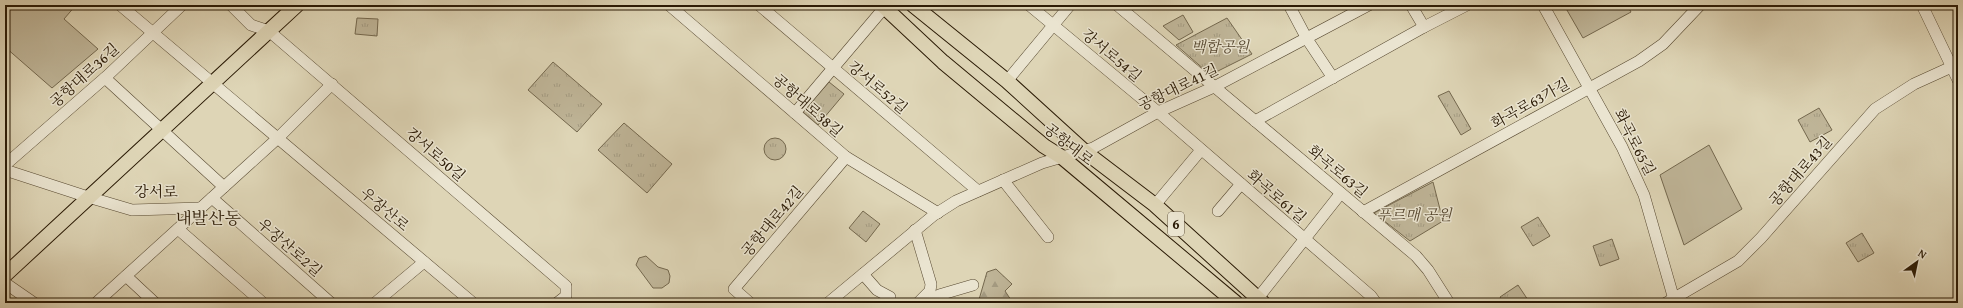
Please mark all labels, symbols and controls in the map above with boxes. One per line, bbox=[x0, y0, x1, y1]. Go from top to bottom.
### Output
street label: 강서로54길 bbox=[1078, 24, 1146, 86]
park label: 백합공원 bbox=[1191, 36, 1250, 57]
street label: 공항대로36길 bbox=[45, 38, 123, 112]
street label: 강서로52길 bbox=[844, 56, 912, 118]
street label: 공항대로41길 bbox=[1134, 59, 1222, 115]
street label: 공항대로38길 bbox=[768, 69, 848, 141]
street label: 화곡로63가길 bbox=[1487, 73, 1573, 133]
street label: 화곡로65길 bbox=[1609, 105, 1661, 179]
street label: 공항대로 bbox=[1040, 118, 1099, 170]
street label: 강서로50길 bbox=[402, 122, 470, 186]
street label: 공항대로43길 bbox=[1764, 131, 1836, 211]
street label: 화곡로63길 bbox=[1304, 140, 1372, 202]
street label: 화곡로61길 bbox=[1243, 164, 1311, 228]
street label: 강서로 bbox=[134, 181, 178, 202]
street label: 공항대로42길 bbox=[736, 181, 808, 261]
street label: 우장산로 bbox=[356, 182, 414, 236]
park label: 푸르매 공원 bbox=[1376, 204, 1453, 225]
district label: 내발산동 bbox=[175, 205, 241, 230]
road number: 6 bbox=[1168, 212, 1184, 236]
street label: 우장산로2길 bbox=[253, 213, 327, 281]
north arrow bbox=[1897, 242, 1937, 282]
text: N bbox=[1915, 245, 1930, 263]

